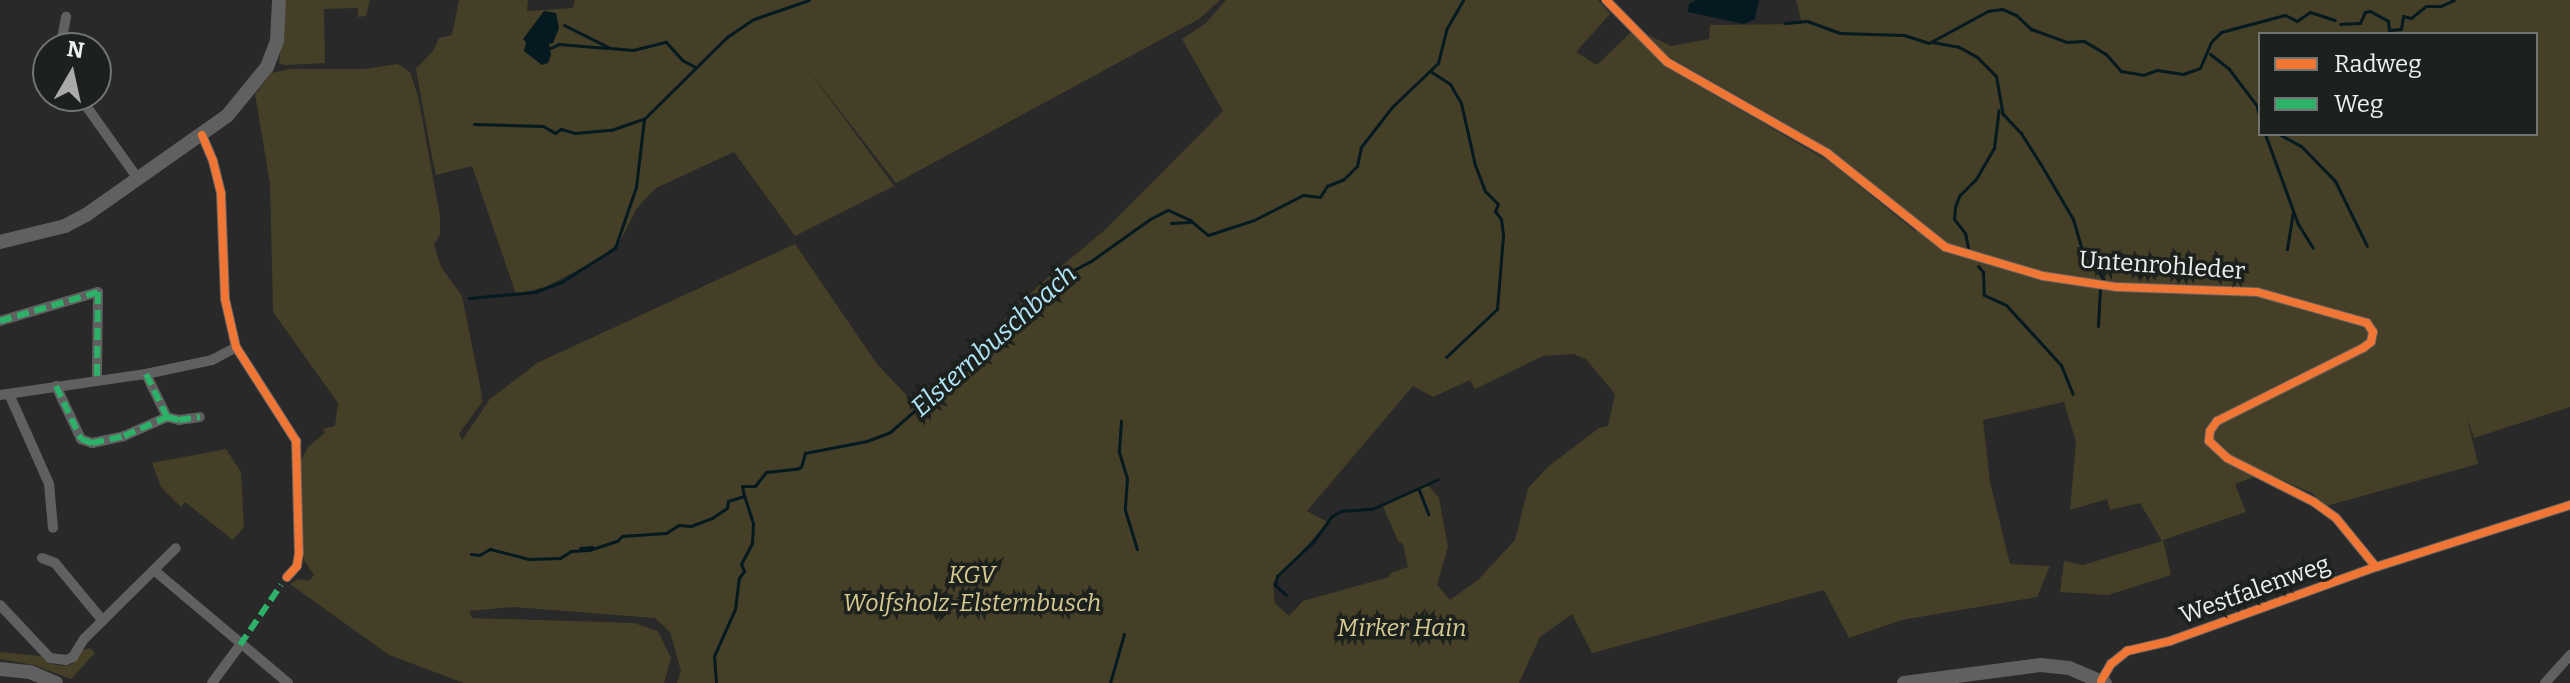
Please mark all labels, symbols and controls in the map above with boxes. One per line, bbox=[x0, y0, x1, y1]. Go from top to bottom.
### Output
north arrow bbox=[32, 32, 112, 112]
legend bbox=[2258, 32, 2538, 136]
text: N bbox=[65, 35, 86, 64]
text: Radweg bbox=[2334, 50, 2422, 78]
text: Weg bbox=[2334, 90, 2383, 118]
street label: Untenrohleder bbox=[2078, 246, 2246, 286]
water label: Elsternbuschbach bbox=[905, 259, 1083, 423]
street label: Westfalenweg bbox=[2176, 550, 2334, 630]
park label: KGV Wolfsholz-Elsternbusch bbox=[843, 562, 1101, 618]
park label: Mirker Hain bbox=[1337, 615, 1467, 643]

